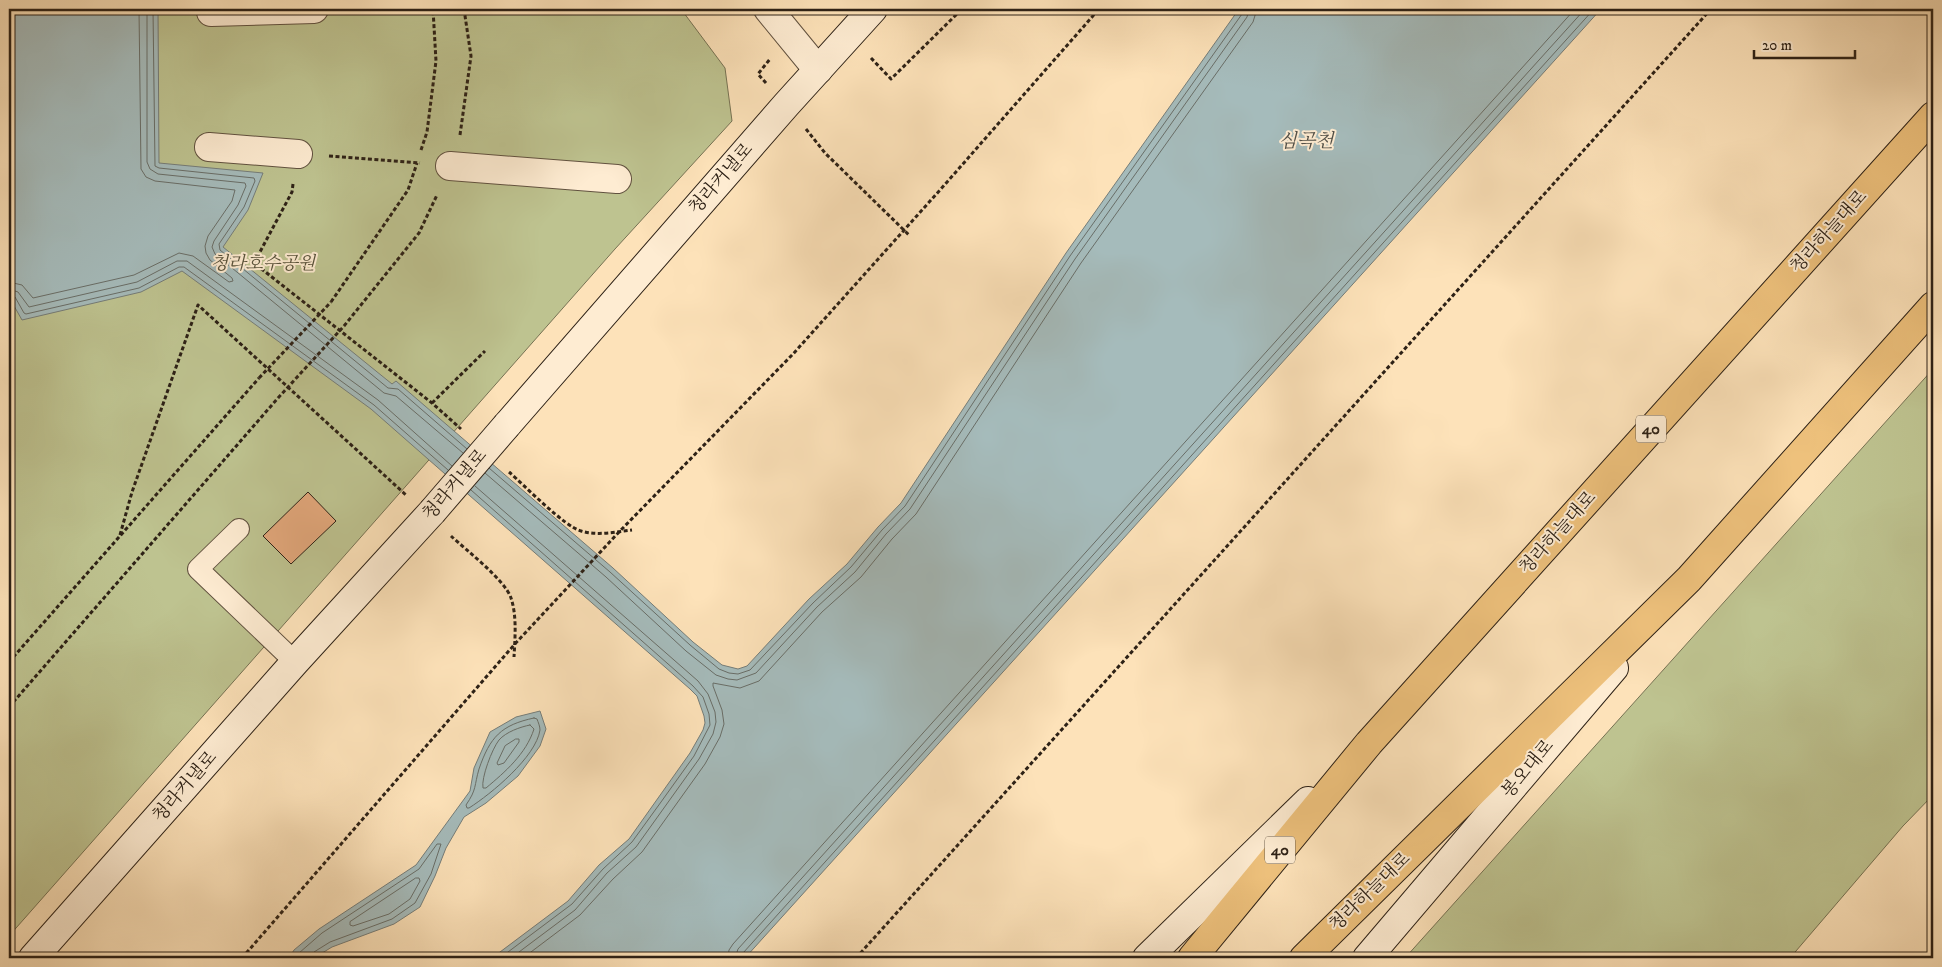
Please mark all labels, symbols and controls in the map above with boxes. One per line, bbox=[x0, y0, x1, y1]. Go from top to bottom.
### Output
scale bar bbox=[1754, 28, 1856, 60]
text: 20 m bbox=[1762, 36, 1792, 55]
water label: 심곡천 bbox=[1278, 130, 1335, 153]
street label: 청라커낼로 bbox=[684, 139, 758, 219]
street label: 청라하늘대로 bbox=[1786, 186, 1872, 278]
park label: 청라호수공원 bbox=[211, 253, 317, 275]
road number: 40 bbox=[1636, 416, 1666, 442]
street label: 청라커낼로 bbox=[418, 445, 492, 525]
street label: 청라하늘대로 bbox=[1515, 487, 1601, 579]
street label: 봉오대로 bbox=[1497, 735, 1559, 803]
street label: 청라커낼로 bbox=[148, 747, 222, 827]
road number: 40 bbox=[1265, 836, 1295, 864]
street label: 청라하늘대로 bbox=[1325, 848, 1415, 936]

